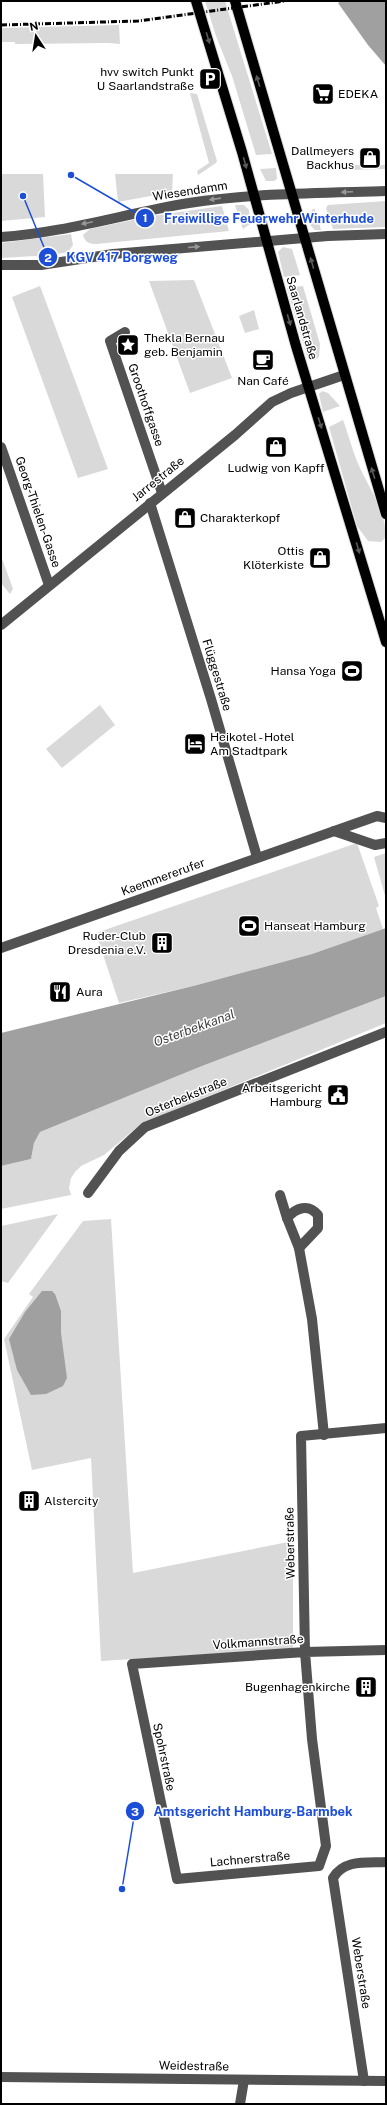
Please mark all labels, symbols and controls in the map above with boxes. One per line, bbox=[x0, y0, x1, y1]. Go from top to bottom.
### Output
north arrow bbox=[16, 16, 56, 56]
text: N bbox=[28, 19, 39, 33]
one-way arrow bbox=[205, 33, 211, 45]
place label: hvv switch Punkt U Saarlandstraße bbox=[97, 65, 194, 93]
parking icon: hvv switch Punkt U Saarlandstraße bbox=[197, 66, 223, 92]
one-way arrow bbox=[255, 74, 261, 86]
supermarket icon: EDEKA bbox=[310, 81, 336, 107]
place label: EDEKA bbox=[338, 87, 379, 101]
place label: Dallmeyers Backhus bbox=[291, 144, 354, 172]
shop icon: Dallmeyers Backhus bbox=[357, 145, 383, 171]
one-way arrow bbox=[242, 157, 248, 169]
street label: Wiesendamm bbox=[152, 178, 228, 204]
one-way arrow bbox=[340, 189, 353, 195]
one-way arrow bbox=[209, 196, 221, 202]
callout: Freiwillige Feuerwehr Winterhude bbox=[135, 206, 382, 231]
text: 1 bbox=[142, 211, 148, 225]
text: Freiwillige Feuerwehr Winterhude bbox=[164, 211, 374, 226]
one-way arrow bbox=[81, 220, 94, 226]
one-way arrow bbox=[188, 244, 200, 251]
callout: KGV 417 Borgweg bbox=[38, 245, 185, 270]
text: KGV 417 Borgweg bbox=[66, 250, 178, 265]
text: 2 bbox=[44, 251, 52, 265]
one-way arrow bbox=[309, 257, 315, 269]
street label: Saarlandstraße bbox=[283, 275, 321, 361]
one-way arrow bbox=[286, 315, 292, 327]
place label: Thekla Bernau geb. Benjamin bbox=[144, 331, 225, 359]
place icon: Thekla Bernau geb. Benjamin bbox=[115, 332, 141, 358]
cafe icon: Nan Café bbox=[250, 347, 276, 373]
street label: Groothoffgasse bbox=[125, 362, 167, 448]
place label: Nan Café bbox=[237, 374, 289, 388]
one-way arrow bbox=[317, 418, 323, 430]
shop icon: Ludwig von Kapff bbox=[263, 434, 289, 460]
street label: Jarrestraße bbox=[129, 454, 187, 504]
street label: Georg-Thielen-Gasse bbox=[12, 455, 64, 570]
place label: Ludwig von Kapff bbox=[227, 461, 325, 475]
one-way arrow bbox=[370, 467, 376, 479]
shop icon: Charakterkopf bbox=[172, 505, 198, 531]
place label: Charakterkopf bbox=[200, 511, 281, 525]
one-way arrow bbox=[355, 542, 361, 554]
place label: Ottis Klöterkiste bbox=[243, 544, 304, 572]
shop icon: Ottis Klöterkiste bbox=[307, 545, 333, 571]
street label: Flüggestraße bbox=[199, 637, 235, 713]
sports icon: Hansa Yoga bbox=[339, 658, 365, 684]
place label: Hansa Yoga bbox=[270, 664, 336, 678]
place label: Heikotel - Hotel Am Stadtpark bbox=[210, 730, 295, 758]
hotel icon: Heikotel - Hotel Am Stadtpark bbox=[182, 731, 208, 757]
street label: Kaemmererufer bbox=[119, 855, 207, 899]
sports icon: Hanseat Hamburg bbox=[236, 913, 262, 939]
place label: Hanseat Hamburg bbox=[264, 919, 366, 933]
place label: Ruder-Club Dresdenia e.V. bbox=[68, 929, 146, 957]
building icon: Ruder-Club Dresdenia e.V. bbox=[149, 930, 175, 956]
restaurant icon: Aura bbox=[47, 979, 73, 1005]
place label: Aura bbox=[76, 985, 103, 999]
water label: Osterbekkanal bbox=[151, 1006, 237, 1050]
street label: Osterbekstraße bbox=[143, 1074, 229, 1120]
place label: Arbeitsgericht Hamburg bbox=[242, 1081, 322, 1109]
public building icon: Arbeitsgericht Hamburg bbox=[325, 1082, 351, 1108]
building icon: Alstercity bbox=[16, 1488, 42, 1514]
place label: Alstercity bbox=[44, 1494, 99, 1508]
street label: Weberstraße bbox=[282, 1507, 298, 1579]
street label: Volkmannstraße bbox=[212, 1632, 304, 1652]
building icon: Bugenhagenkirche bbox=[353, 1674, 379, 1700]
place label: Bugenhagenkirche bbox=[245, 1680, 350, 1694]
street label: Spohrstraße bbox=[150, 1722, 178, 1792]
callout: Amtsgericht Hamburg-Barmbek bbox=[125, 1799, 361, 1824]
text: Amtsgericht Hamburg-Barmbek bbox=[153, 1804, 353, 1819]
text: 3 bbox=[131, 1805, 139, 1819]
street label: Lachnerstraße bbox=[209, 1848, 291, 1869]
street label: Weberstraße bbox=[348, 1936, 374, 2010]
street label: Weidestraße bbox=[159, 2058, 229, 2074]

